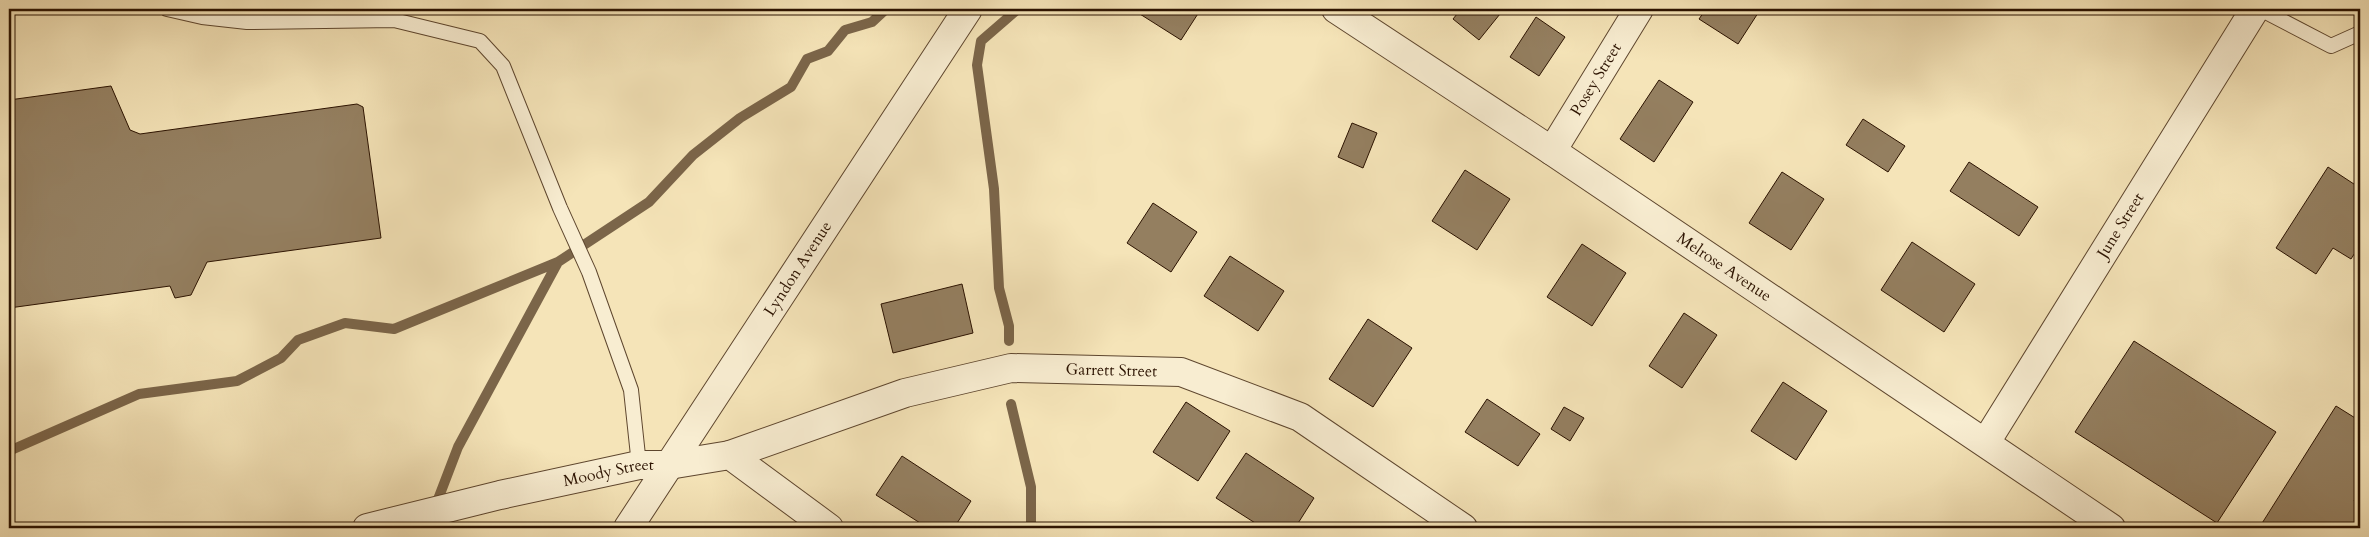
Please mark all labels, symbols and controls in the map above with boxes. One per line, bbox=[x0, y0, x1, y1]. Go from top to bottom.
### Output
street label: Posey Street bbox=[1565, 39, 1627, 120]
street label: June Street bbox=[2091, 188, 2149, 264]
street label: Lyndon Avenue bbox=[759, 217, 837, 321]
street label: Melrose Avenue bbox=[1672, 227, 1776, 307]
street label: Garrett Street bbox=[1065, 358, 1157, 382]
street label: Moody Street bbox=[561, 454, 654, 492]

